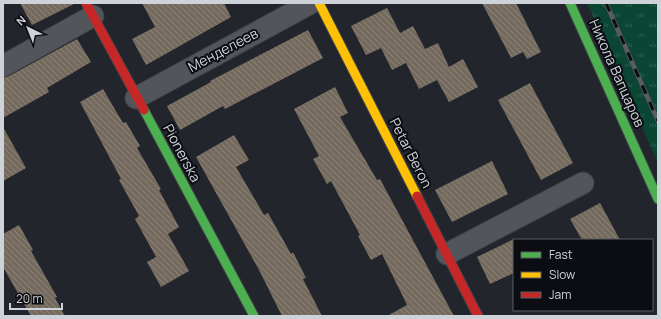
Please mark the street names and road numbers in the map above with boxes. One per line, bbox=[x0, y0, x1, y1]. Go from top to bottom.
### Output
street label: Никола Вапцаров bbox=[585, 16, 650, 130]
street label: Менделеев bbox=[184, 23, 262, 76]
street label: Petar Beron bbox=[386, 115, 437, 191]
street label: Pionerska bbox=[159, 120, 206, 185]

